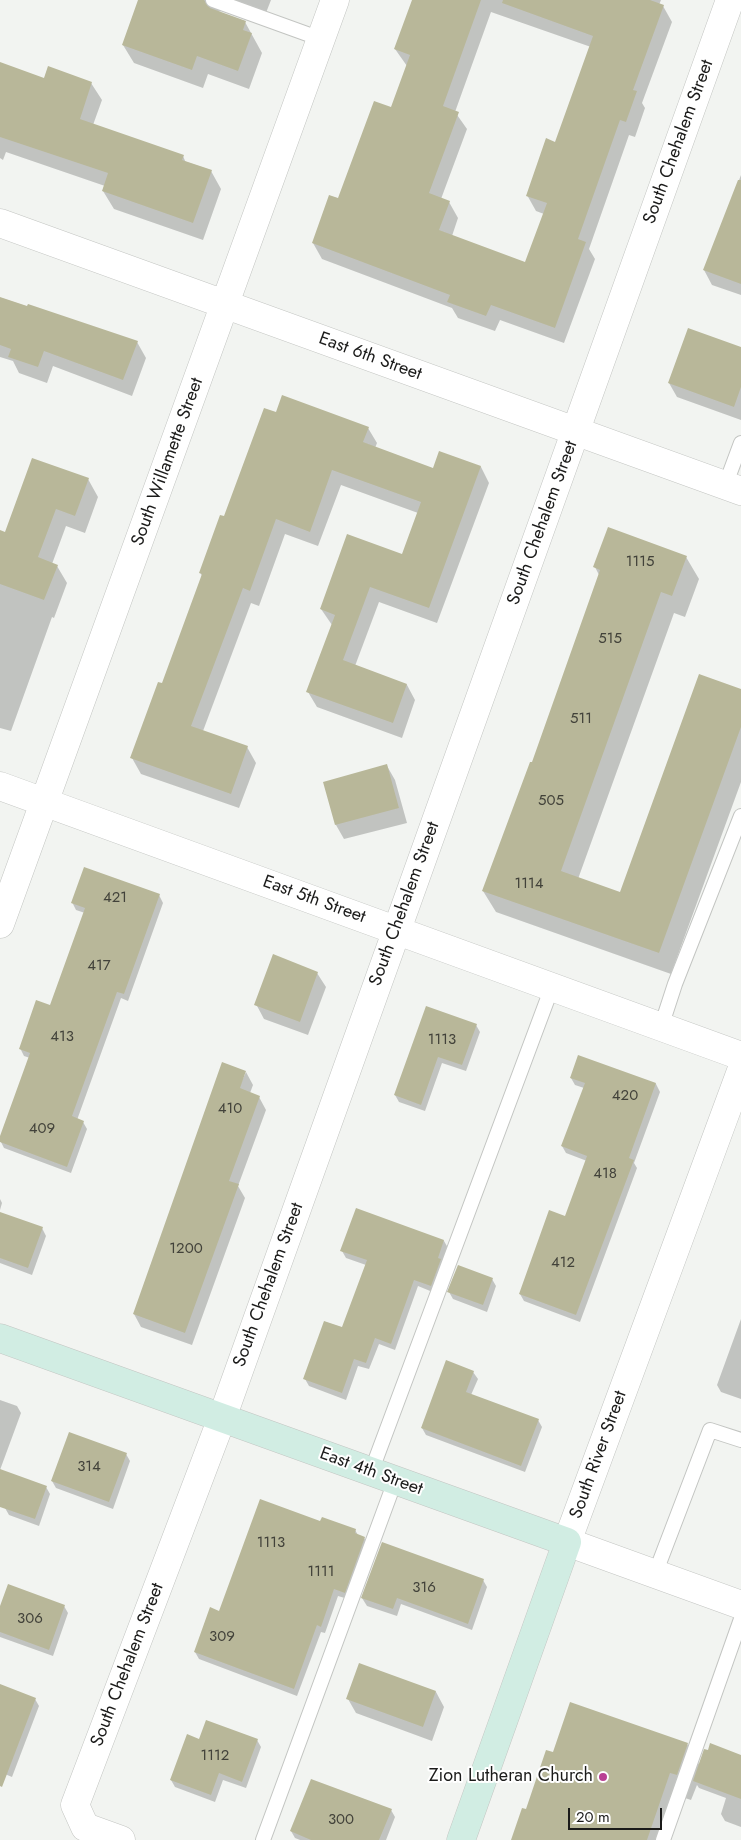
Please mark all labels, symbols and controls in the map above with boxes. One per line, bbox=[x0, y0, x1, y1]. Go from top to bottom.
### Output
street label: South Chehalem Street bbox=[639, 57, 719, 227]
street label: East 6th Street bbox=[316, 328, 424, 386]
street label: South Willamette Street bbox=[128, 375, 208, 549]
street label: South Chehalem Street bbox=[503, 438, 583, 608]
house number: 1115 bbox=[626, 553, 654, 571]
house number: 515 bbox=[598, 630, 622, 648]
house number: 511 bbox=[570, 710, 592, 728]
house number: 505 bbox=[538, 792, 564, 810]
street label: South Chehalem Street bbox=[365, 819, 445, 989]
street label: East 5th Street bbox=[260, 871, 368, 929]
house number: 1114 bbox=[515, 875, 543, 893]
house number: 421 bbox=[103, 889, 127, 907]
house number: 417 bbox=[87, 957, 111, 975]
house number: 413 bbox=[50, 1028, 74, 1046]
house number: 1113 bbox=[428, 1031, 456, 1049]
house number: 420 bbox=[612, 1087, 638, 1105]
house number: 410 bbox=[218, 1100, 242, 1118]
house number: 409 bbox=[29, 1120, 55, 1138]
house number: 418 bbox=[593, 1165, 617, 1183]
street label: South Chehalem Street bbox=[229, 1200, 309, 1370]
house number: 1200 bbox=[169, 1240, 203, 1258]
house number: 412 bbox=[551, 1254, 575, 1272]
street label: South River Street bbox=[566, 1388, 632, 1522]
street label: East 4th Street bbox=[316, 1443, 426, 1501]
house number: 314 bbox=[77, 1458, 101, 1476]
house number: 1113 bbox=[257, 1534, 285, 1552]
house number: 1111 bbox=[308, 1563, 334, 1581]
house number: 316 bbox=[412, 1579, 436, 1597]
street label: South Chehalem Street bbox=[87, 1580, 169, 1750]
house number: 306 bbox=[17, 1610, 43, 1628]
house number: 309 bbox=[209, 1628, 235, 1646]
house number: 1112 bbox=[201, 1747, 229, 1765]
place label: Zion Lutheran Church bbox=[429, 1766, 593, 1788]
marker: Zion Lutheran Church bbox=[597, 1771, 609, 1783]
scale bar bbox=[571, 1798, 665, 1830]
text: 20 m bbox=[576, 1806, 610, 1828]
house number: 300 bbox=[328, 1811, 354, 1829]

